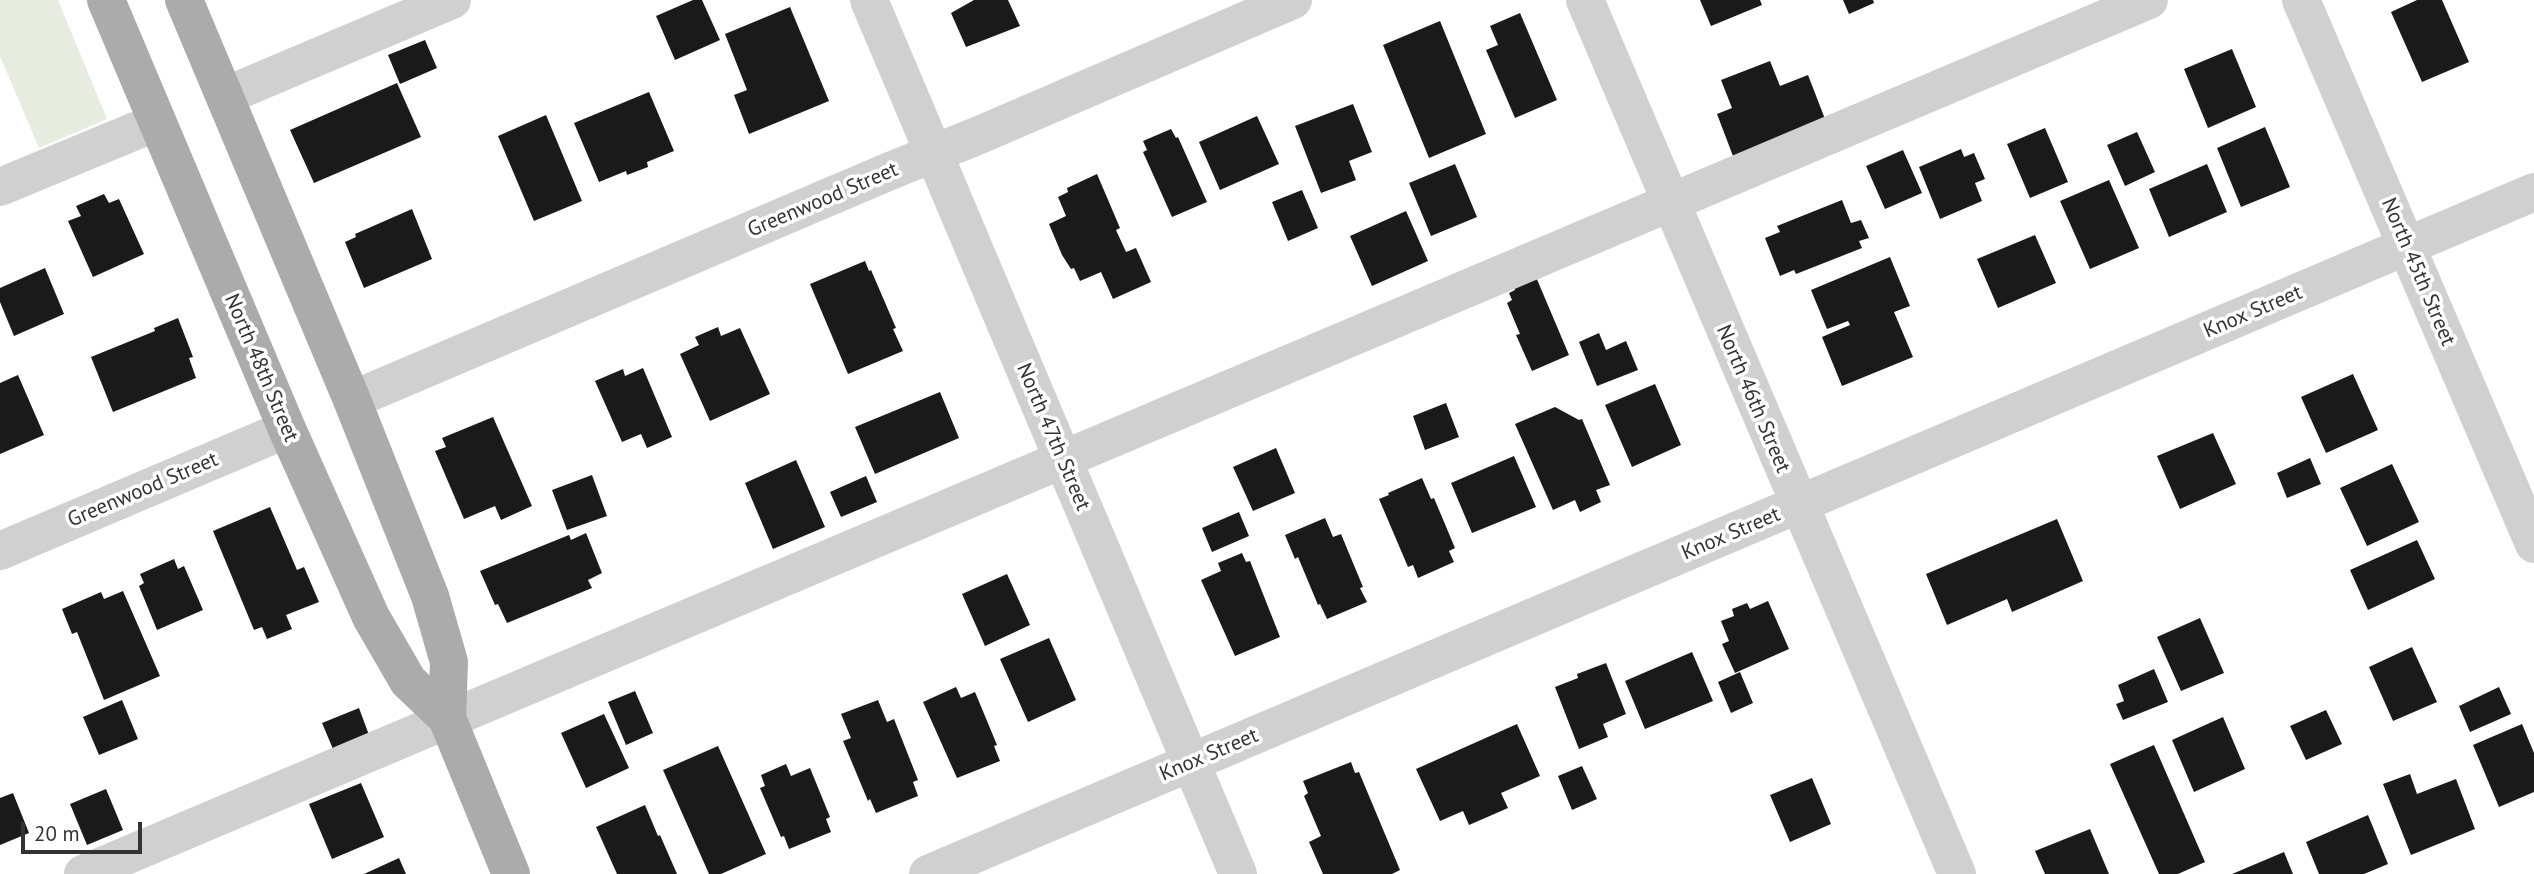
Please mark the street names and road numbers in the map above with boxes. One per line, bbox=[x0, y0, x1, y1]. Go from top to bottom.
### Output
street label: Greenwood Street bbox=[744, 157, 902, 243]
street label: North 45th Street bbox=[2376, 194, 2460, 350]
street label: Knox Street bbox=[2200, 280, 2306, 344]
street label: North 48th Street bbox=[219, 290, 303, 446]
street label: North 46th Street bbox=[1711, 321, 1795, 477]
street label: North 47th Street bbox=[1011, 360, 1095, 514]
street label: Greenwood Street bbox=[64, 447, 222, 533]
street label: Knox Street bbox=[1678, 502, 1784, 566]
street label: Knox Street bbox=[1156, 723, 1262, 787]

